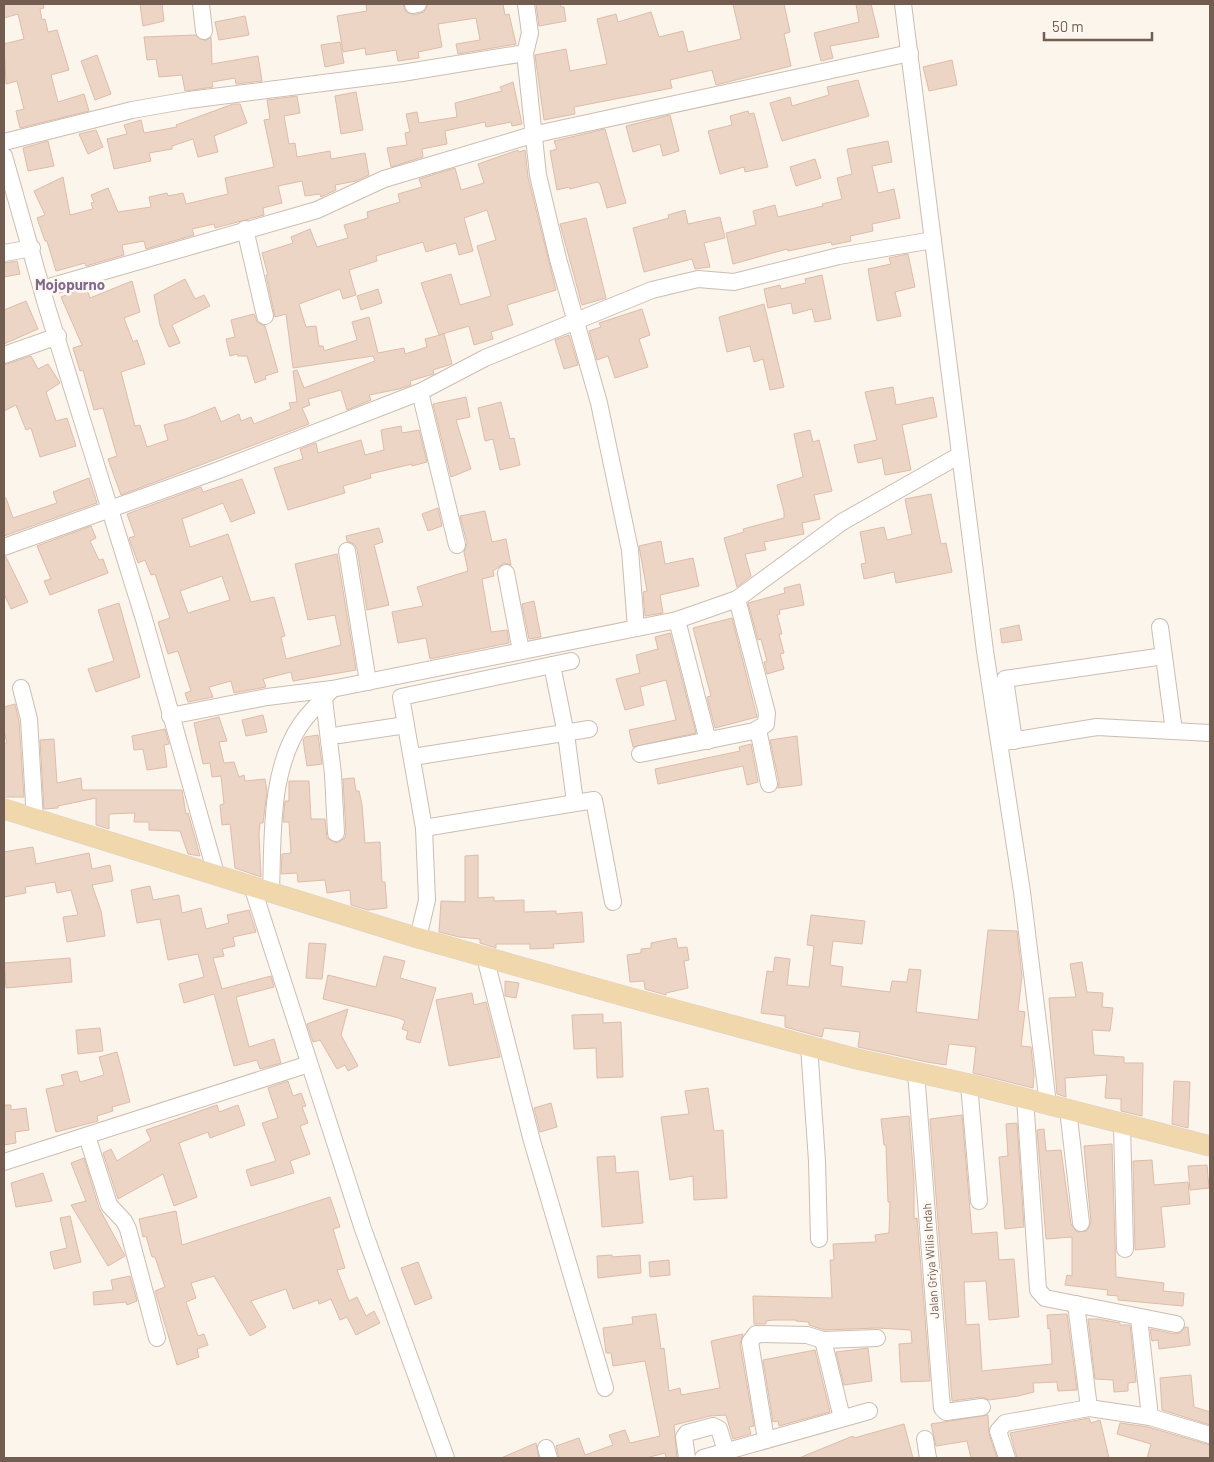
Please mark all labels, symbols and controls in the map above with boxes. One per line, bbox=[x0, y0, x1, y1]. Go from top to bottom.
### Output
scale bar bbox=[1044, 10, 1152, 42]
text: 50 m bbox=[1052, 17, 1084, 35]
district label: Mojopurno bbox=[35, 275, 105, 293]
street label: Jalan Griya Wilis Indah bbox=[919, 1203, 941, 1319]

